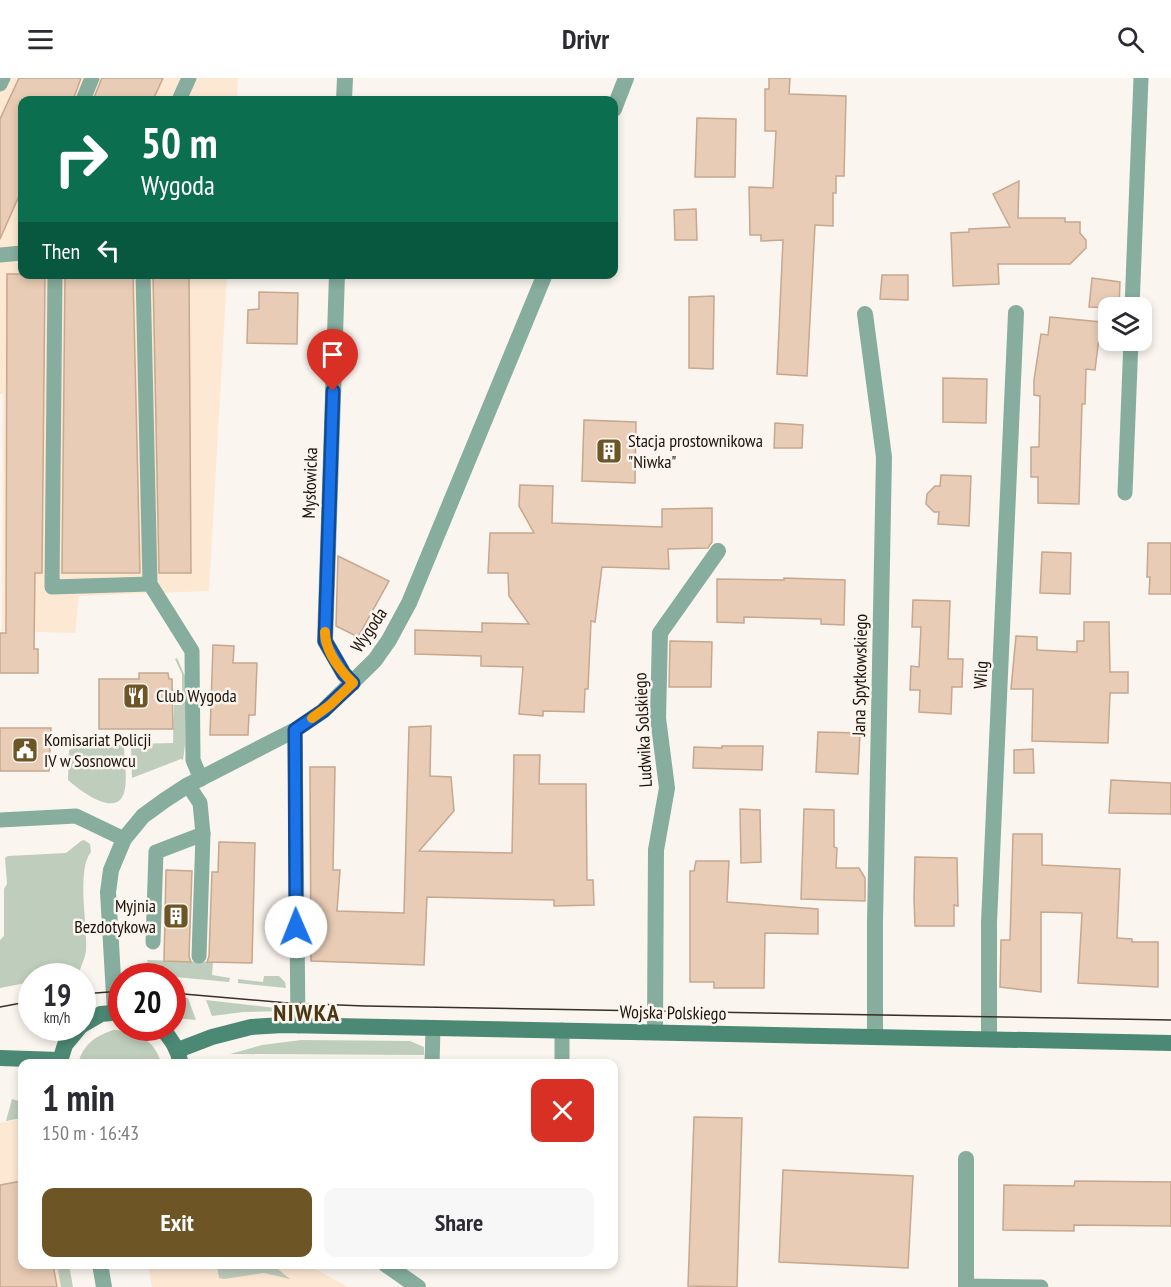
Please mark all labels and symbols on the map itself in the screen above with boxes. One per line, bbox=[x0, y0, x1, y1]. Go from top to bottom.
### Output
pin bbox=[307, 329, 358, 391]
place label: Stacja prostownikowa "Niwka" bbox=[628, 429, 763, 473]
building icon: Stacja prostownikowa "Niwka" bbox=[594, 436, 624, 466]
street label: Mysłowicka bbox=[297, 447, 322, 519]
street label: Wygoda bbox=[345, 603, 392, 657]
street label: Jana Spytkowskiego bbox=[847, 613, 872, 737]
street label: Wilg bbox=[968, 660, 993, 690]
street label: Ludwika Solskiego bbox=[628, 672, 657, 788]
restaurant icon: Club Wygoda bbox=[121, 681, 151, 711]
place label: Club Wygoda bbox=[156, 684, 237, 707]
place label: Komisariat Policji IV w Sosnowcu bbox=[44, 728, 151, 772]
public building icon: Komisariat Policji IV w Sosnowcu bbox=[10, 735, 40, 765]
place label: Myjnia Bezdotykowa bbox=[74, 894, 156, 938]
position arrow bbox=[264, 895, 328, 959]
building icon: Myjnia Bezdotykowa bbox=[161, 901, 191, 931]
speed limit sign: 20 bbox=[108, 963, 186, 1041]
district label: NIWKA bbox=[273, 997, 341, 1028]
street label: Wojska Polskiego bbox=[620, 1000, 727, 1025]

